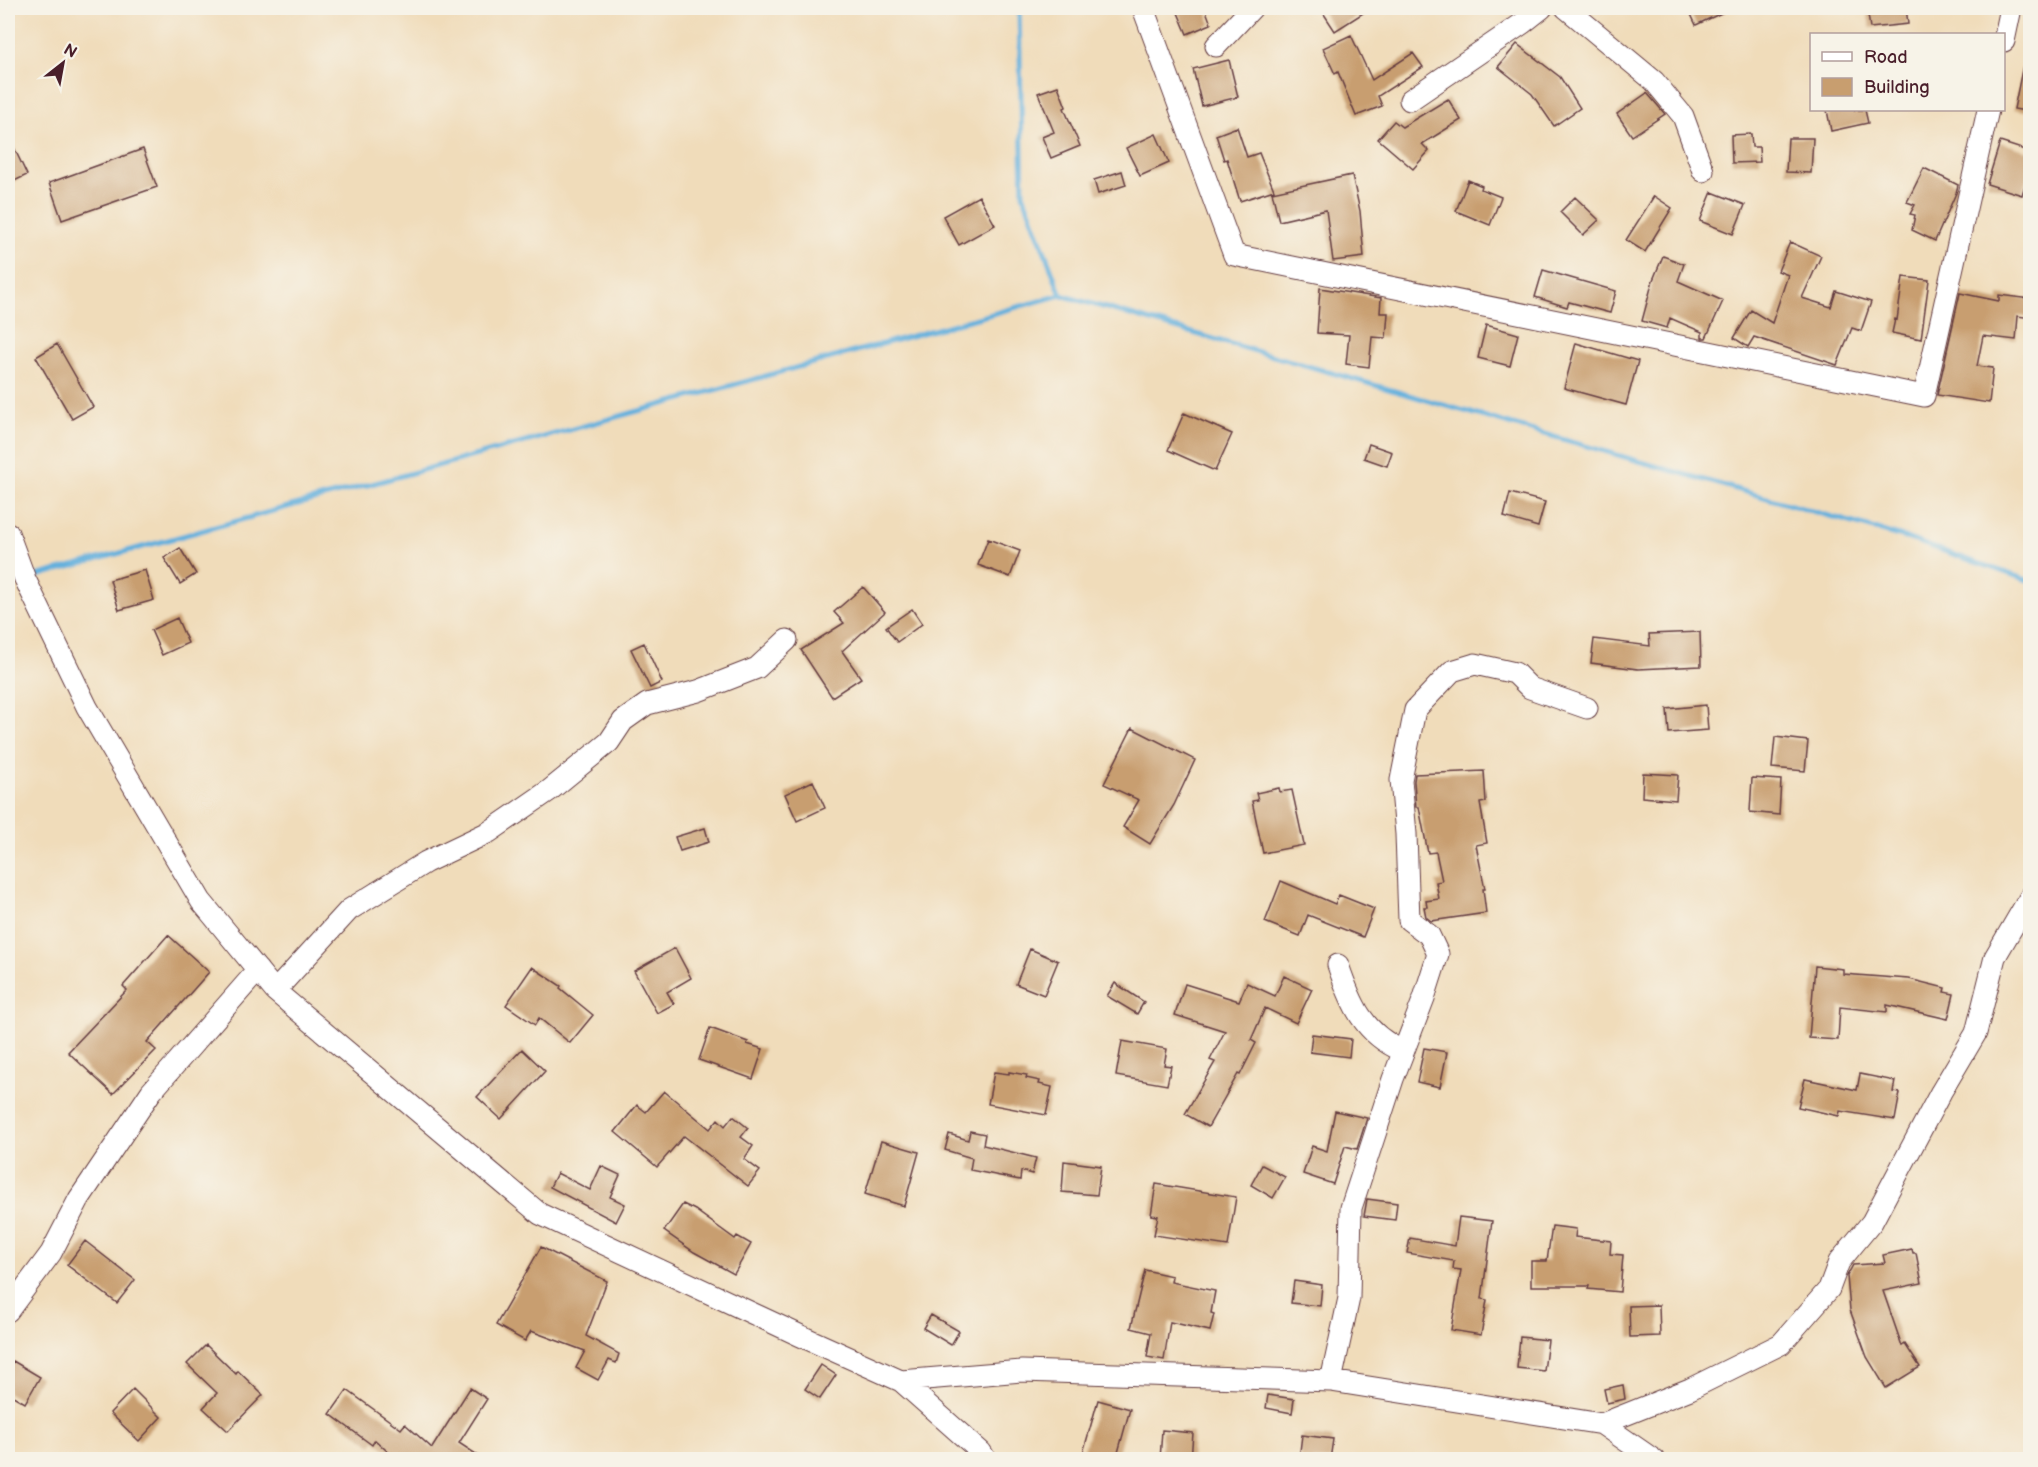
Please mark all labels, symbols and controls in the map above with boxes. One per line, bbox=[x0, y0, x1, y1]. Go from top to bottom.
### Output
north arrow bbox=[33, 33, 93, 93]
legend bbox=[1810, 33, 2005, 111]
text: N bbox=[60, 40, 80, 63]
text: Road bbox=[1864, 47, 1908, 68]
text: Building bbox=[1864, 77, 1930, 98]

